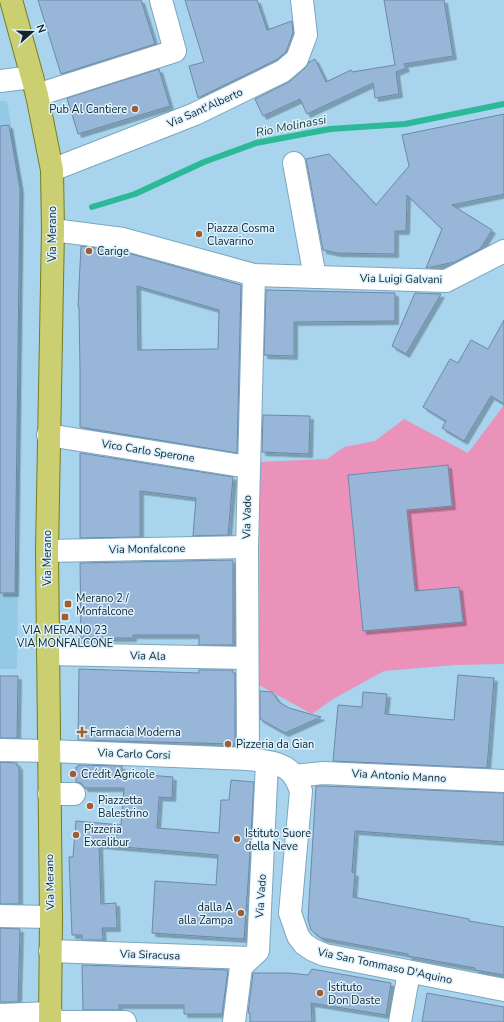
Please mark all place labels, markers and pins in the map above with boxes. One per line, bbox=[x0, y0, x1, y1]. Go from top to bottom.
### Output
place label: Pub Al Cantiere bbox=[49, 102, 127, 117]
marker: Pub Al Cantiere bbox=[130, 104, 140, 114]
place label: Piazza Cosma Clavarino bbox=[207, 221, 275, 249]
marker: Piazza Cosma Clavarino bbox=[194, 229, 204, 239]
place label: Carige bbox=[97, 244, 129, 259]
marker: Carige bbox=[84, 246, 94, 256]
place label: Merano 2 / Monfalcone bbox=[76, 591, 134, 619]
marker: Merano 2 / Monfalcone bbox=[63, 599, 73, 609]
marker: VIA MERANO 23 VIA MONFALCONE bbox=[60, 612, 70, 622]
place label: VIA MERANO 23 VIA MONFALCONE bbox=[16, 623, 113, 651]
place label: Farmacia Moderna bbox=[90, 725, 181, 740]
marker: Farmacia Moderna bbox=[77, 727, 87, 737]
place label: Pizzeria da Gian bbox=[236, 737, 314, 752]
marker: Pizzeria da Gian bbox=[223, 739, 233, 749]
place label: Crédit Agricole bbox=[81, 767, 155, 782]
marker: Crédit Agricole bbox=[68, 769, 78, 779]
place label: Piazzetta Balestrino bbox=[98, 793, 148, 821]
marker: Piazzetta Balestrino bbox=[85, 801, 95, 811]
place label: Pizzeria Excalibur bbox=[84, 822, 129, 850]
place label: Istituto Suore della Neve bbox=[245, 826, 311, 854]
marker: Pizzeria Excalibur bbox=[71, 830, 81, 840]
marker: Istituto Suore della Neve bbox=[232, 834, 242, 844]
place label: dalla A alla Zampa bbox=[178, 900, 233, 928]
marker: dalla A alla Zampa bbox=[236, 908, 246, 918]
place label: Istituto Don Daste bbox=[328, 980, 380, 1008]
marker: Istituto Don Daste bbox=[315, 988, 325, 998]

